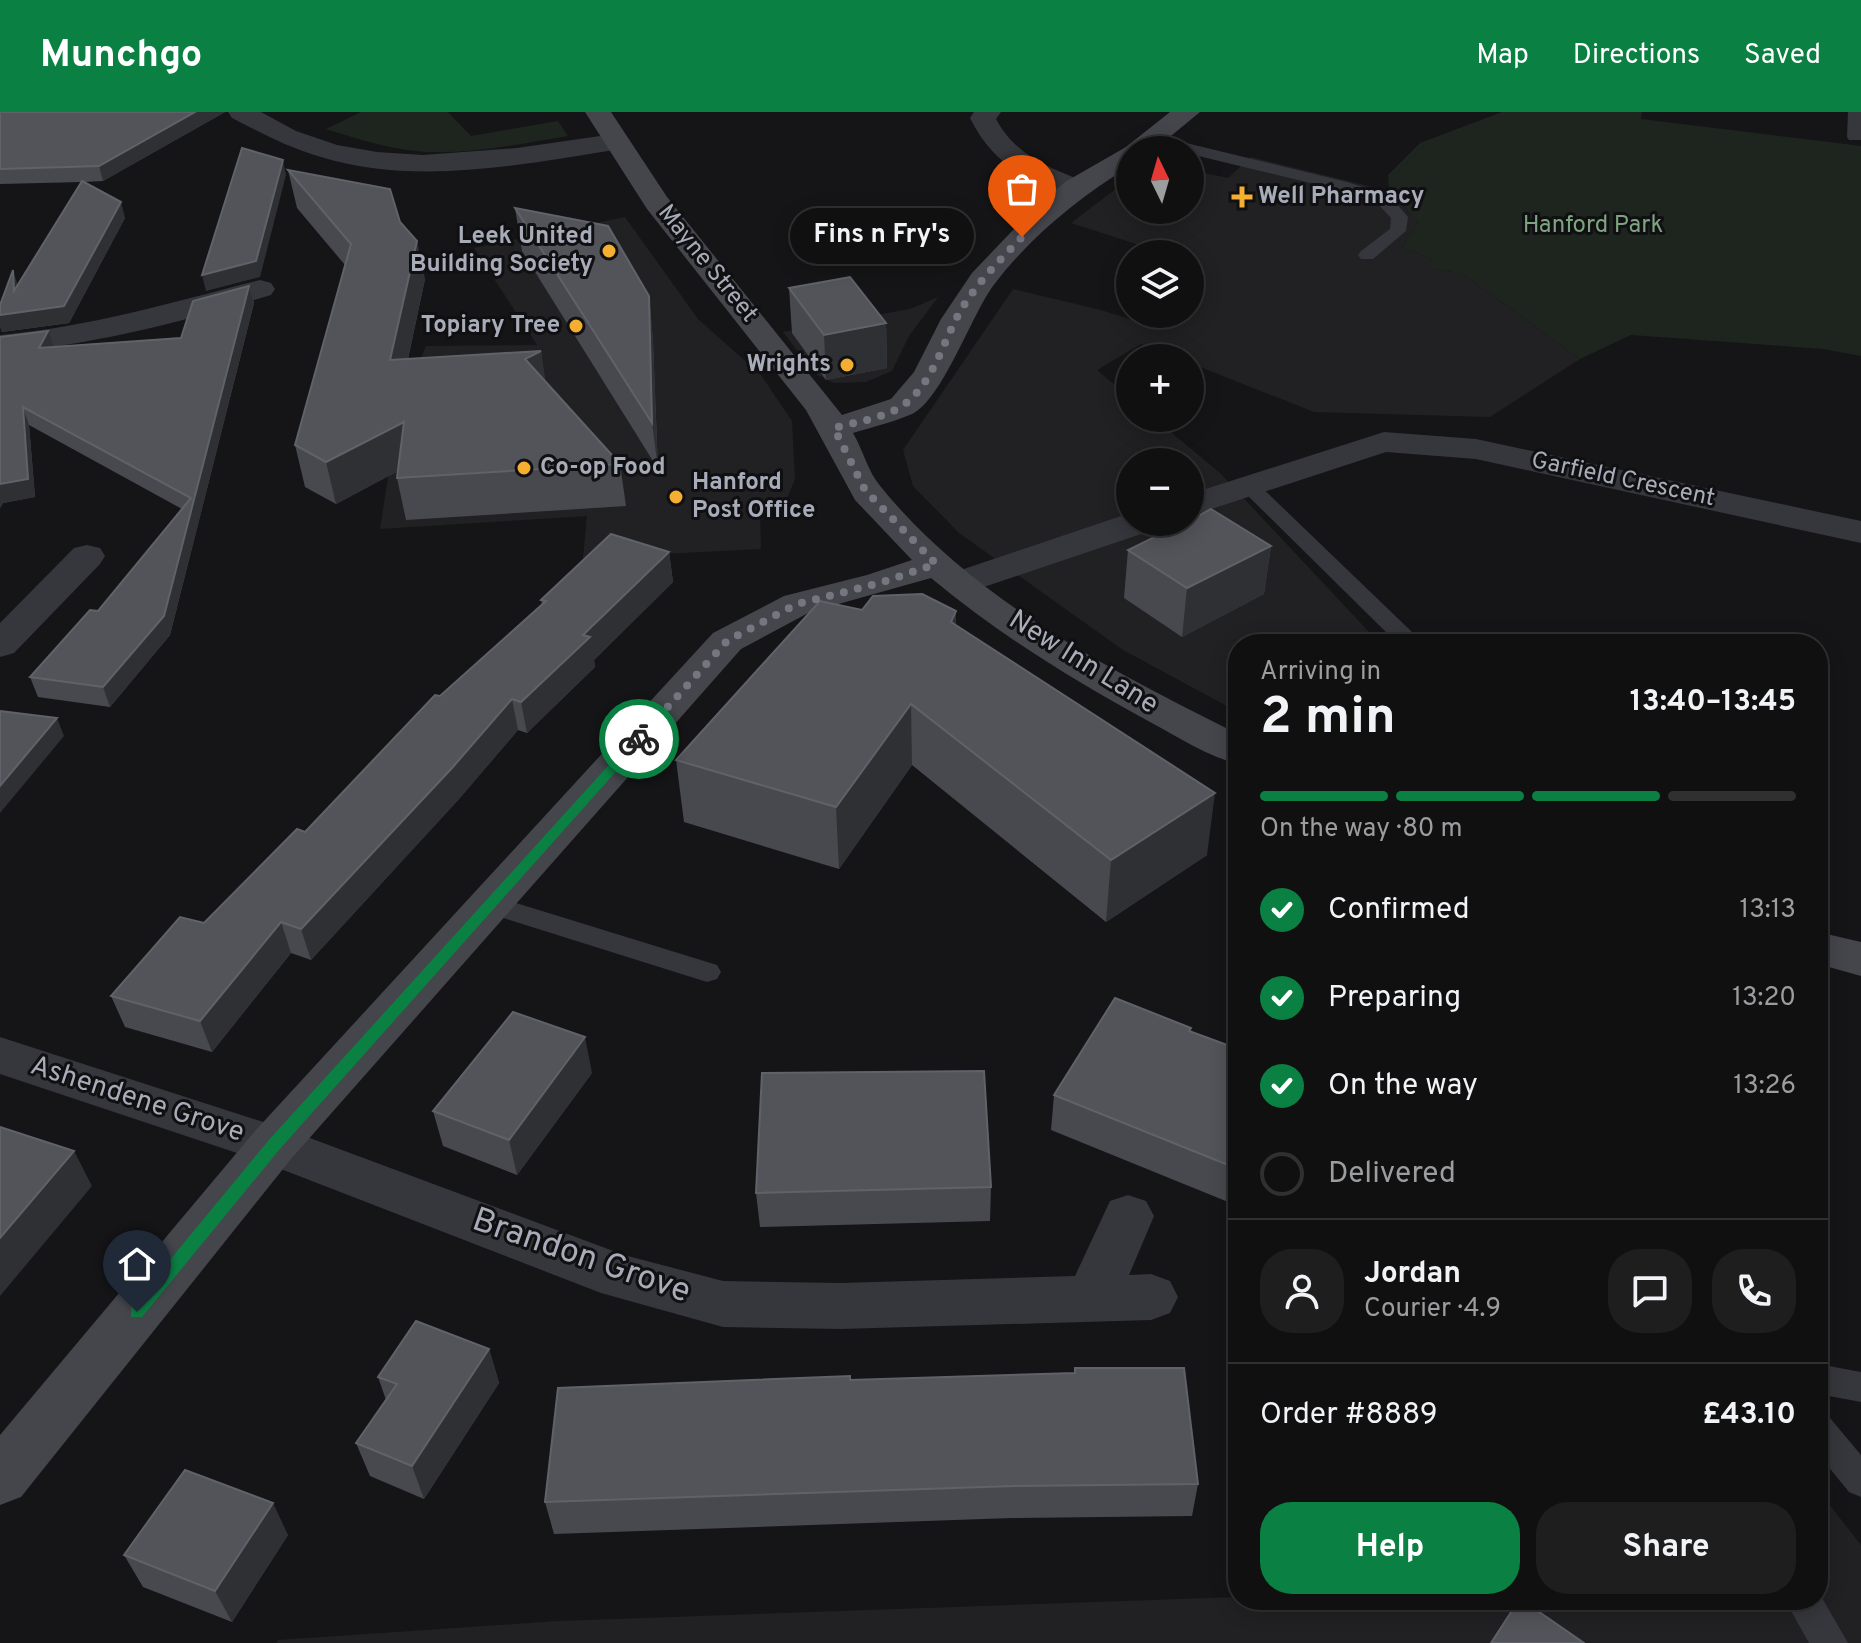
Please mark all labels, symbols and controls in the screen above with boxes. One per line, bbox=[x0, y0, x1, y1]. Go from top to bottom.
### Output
text: Munchgo bbox=[40, 32, 202, 81]
text: Map bbox=[1476, 38, 1529, 74]
text: Directions bbox=[1573, 38, 1700, 74]
text: Saved bbox=[1744, 38, 1821, 74]
north arrow bbox=[1116, 136, 1204, 224]
map controls bbox=[1116, 136, 1204, 536]
pin bbox=[988, 155, 1056, 237]
icon: bag bbox=[1000, 167, 1044, 211]
place label: Well Pharmacy bbox=[1258, 182, 1424, 212]
marker: Well Pharmacy bbox=[1233, 188, 1251, 206]
street label: Mayne Street bbox=[650, 199, 764, 329]
callout: Fins n Fry's bbox=[790, 209, 974, 265]
park label: Hanford Park bbox=[1523, 211, 1663, 241]
text: Fins n Fry's bbox=[814, 219, 950, 252]
place label: Leek United Building Society bbox=[410, 222, 593, 280]
button: layers bbox=[1116, 240, 1204, 328]
marker: Leek United Building Society bbox=[600, 242, 618, 260]
place label: Topiary Tree bbox=[421, 311, 560, 341]
marker: Topiary Tree bbox=[567, 317, 585, 335]
button: + bbox=[1116, 344, 1204, 432]
place label: Wrights bbox=[747, 350, 831, 380]
marker: Wrights bbox=[838, 356, 856, 374]
street label: Garfield Crescent bbox=[1528, 446, 1718, 514]
button: − bbox=[1116, 448, 1204, 536]
place label: Co-op Food bbox=[540, 453, 666, 483]
marker: Co-op Food bbox=[515, 459, 533, 477]
place label: Hanford Post Office bbox=[692, 468, 815, 526]
marker: Hanford Post Office bbox=[667, 488, 685, 506]
street label: New Inn Lane bbox=[1002, 603, 1164, 723]
text: Arriving in bbox=[1260, 656, 1381, 689]
text: 13:40–13:45 bbox=[1630, 684, 1796, 721]
text: 2 min bbox=[1260, 686, 1396, 752]
courier bbox=[599, 699, 679, 779]
icon: bike bbox=[617, 717, 661, 761]
text: On the way · 80 m bbox=[1260, 813, 1463, 846]
icon: check bbox=[1260, 888, 1304, 932]
text: Confirmed bbox=[1328, 892, 1470, 929]
text: 13:13 bbox=[1739, 894, 1796, 927]
icon: check bbox=[1260, 976, 1304, 1020]
text: Preparing bbox=[1328, 980, 1461, 1017]
text: 13:20 bbox=[1732, 982, 1796, 1015]
street label: Ashendene Grove bbox=[25, 1048, 249, 1152]
icon: check bbox=[1260, 1064, 1304, 1108]
text: On the way bbox=[1328, 1068, 1478, 1105]
text: 13:26 bbox=[1733, 1070, 1796, 1103]
text: Delivered bbox=[1328, 1156, 1456, 1193]
street label: Brandon Grove bbox=[466, 1200, 696, 1314]
pin bbox=[103, 1230, 171, 1312]
icon: home bbox=[115, 1242, 159, 1286]
button: person bbox=[1260, 1249, 1344, 1333]
button: chat bbox=[1608, 1249, 1692, 1333]
button: phone bbox=[1712, 1249, 1796, 1333]
text: Jordan bbox=[1364, 1256, 1461, 1293]
text: Courier · 4.9 bbox=[1364, 1293, 1501, 1326]
text: Order #8889 bbox=[1260, 1397, 1438, 1434]
text: £43.10 bbox=[1702, 1397, 1796, 1434]
button: Help bbox=[1260, 1502, 1520, 1594]
button: Share bbox=[1536, 1502, 1796, 1594]

